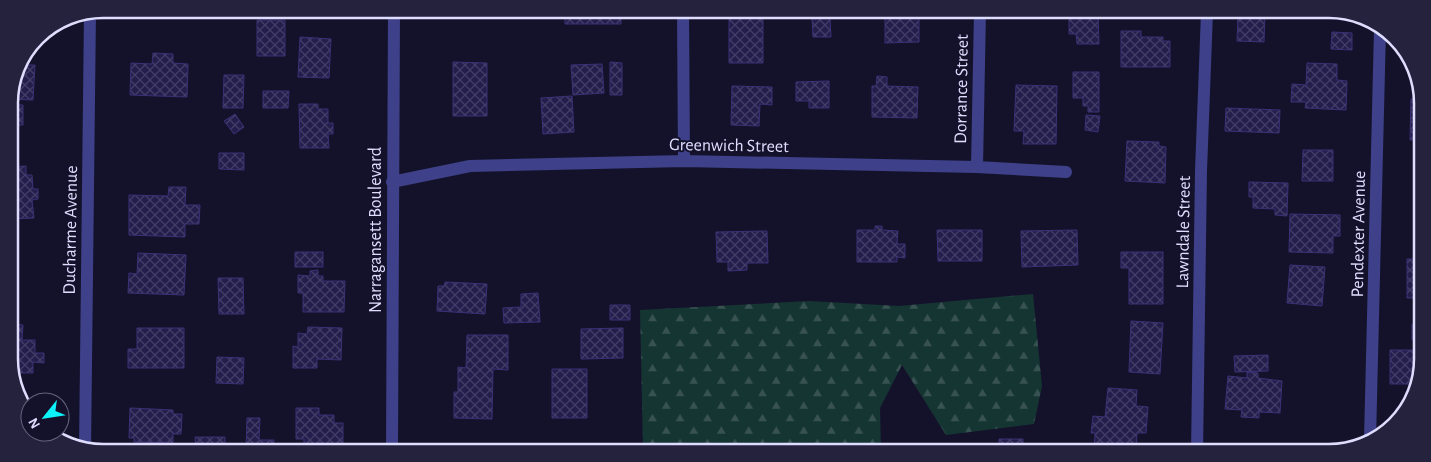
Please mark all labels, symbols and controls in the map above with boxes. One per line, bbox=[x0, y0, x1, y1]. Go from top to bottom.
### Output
street label: Dorrance Street bbox=[952, 34, 972, 144]
street label: Greenwich Street bbox=[669, 136, 789, 156]
street label: Narragansett Boulevard bbox=[367, 147, 385, 313]
street label: Ducharme Avenue bbox=[61, 165, 81, 295]
street label: Pendexter Avenue bbox=[1349, 171, 1369, 298]
street label: Lawndale Street bbox=[1174, 175, 1194, 289]
north arrow bbox=[20, 392, 70, 442]
text: N bbox=[26, 415, 43, 431]

